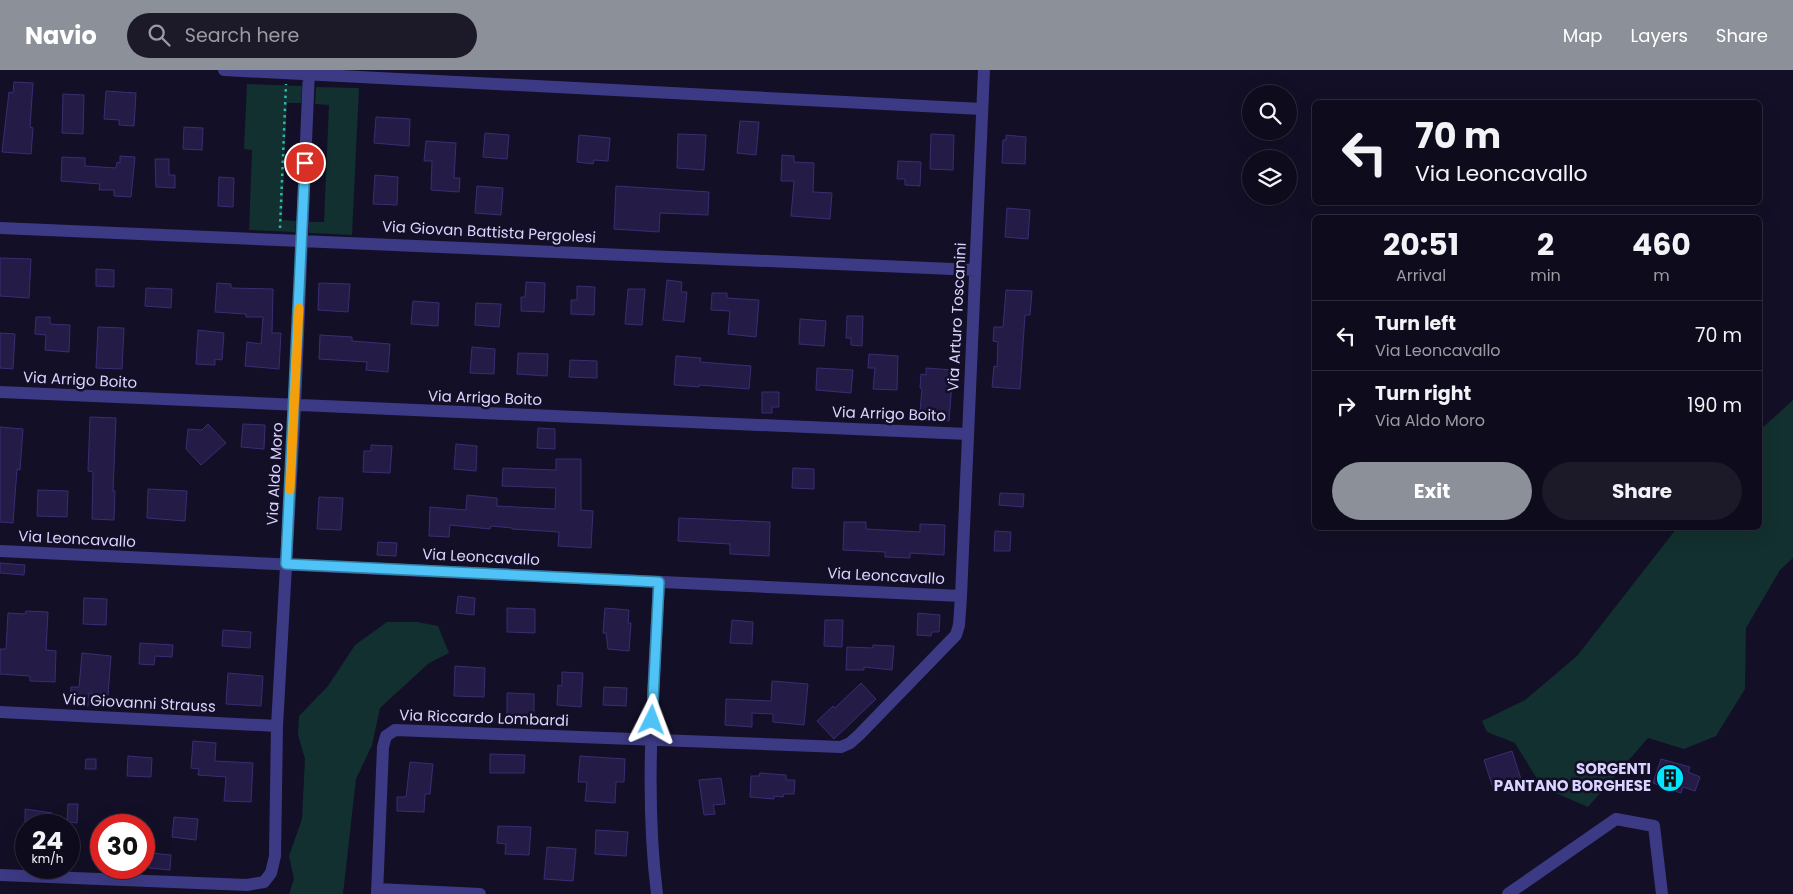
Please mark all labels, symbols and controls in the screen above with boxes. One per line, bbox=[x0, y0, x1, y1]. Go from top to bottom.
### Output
search box bbox=[127, 13, 477, 58]
text: Navio bbox=[25, 19, 97, 52]
icon: search bbox=[145, 21, 173, 49]
text: Search here bbox=[185, 22, 299, 49]
text: Map bbox=[1563, 23, 1603, 48]
text: Layers bbox=[1631, 23, 1688, 48]
text: Share bbox=[1716, 23, 1768, 48]
map controls bbox=[1242, 85, 1297, 205]
button: search bbox=[1242, 85, 1297, 140]
text: 70 m bbox=[1415, 111, 1501, 160]
icon: left bbox=[1332, 120, 1397, 185]
pin bbox=[284, 142, 326, 184]
icon: arrive bbox=[291, 149, 319, 177]
button: layers bbox=[1242, 150, 1297, 205]
text: Via Leoncavallo bbox=[1415, 158, 1588, 189]
street label: Via Giovan Battista Pergolesi bbox=[381, 215, 597, 248]
text: 20:51 bbox=[1383, 223, 1459, 266]
text: 2 bbox=[1537, 223, 1554, 266]
text: 460 bbox=[1632, 223, 1691, 266]
street label: Via Arturo Toscanini bbox=[942, 242, 971, 392]
text: Arrival bbox=[1396, 264, 1446, 287]
text: min bbox=[1530, 264, 1561, 287]
text: m bbox=[1653, 264, 1670, 287]
text: Turn left bbox=[1375, 310, 1456, 337]
icon: left bbox=[1332, 322, 1360, 350]
text: 70 m bbox=[1695, 322, 1742, 349]
text: Via Leoncavallo bbox=[1375, 339, 1501, 362]
street label: Via Arrigo Boito bbox=[22, 366, 138, 393]
text: Turn right bbox=[1375, 380, 1471, 407]
street label: Via Arrigo Boito bbox=[428, 385, 542, 410]
icon: right bbox=[1332, 392, 1360, 420]
text: 190 m bbox=[1687, 392, 1742, 419]
street label: Via Arrigo Boito bbox=[832, 401, 946, 426]
text: Via Aldo Moro bbox=[1375, 409, 1485, 432]
street label: Via Aldo Moro bbox=[261, 422, 288, 526]
button: Exit bbox=[1332, 462, 1532, 520]
button: Share bbox=[1542, 462, 1742, 520]
street label: Via Leoncavallo bbox=[18, 525, 136, 552]
street label: Via Leoncavallo bbox=[422, 543, 540, 570]
street label: Via Leoncavallo bbox=[827, 562, 945, 589]
street label: Via Giovanni Strauss bbox=[62, 688, 216, 717]
position arrow bbox=[625, 693, 677, 745]
street label: Via Riccardo Lombardi bbox=[399, 704, 569, 731]
place label: SORGENTI PANTANO BORGHESE bbox=[1494, 758, 1651, 796]
building icon: SORGENTI PANTANO BORGHESE bbox=[1655, 763, 1685, 793]
speed limit sign: 30 bbox=[90, 814, 155, 879]
text: 24 bbox=[32, 823, 63, 858]
text: km/h bbox=[32, 850, 63, 867]

